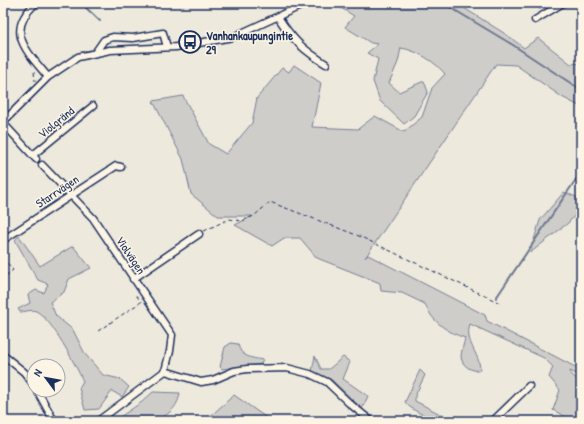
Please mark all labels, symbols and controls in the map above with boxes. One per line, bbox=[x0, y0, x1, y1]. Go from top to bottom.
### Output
place label: Vanhankaupungintie 29 bbox=[206, 27, 293, 58]
bus stop icon: Vanhankaupungintie 29 bbox=[177, 29, 203, 55]
street label: Violgränd bbox=[34, 102, 78, 142]
street label: Starrvägen bbox=[32, 170, 82, 212]
street label: Violvägen bbox=[112, 233, 150, 277]
north arrow bbox=[26, 358, 66, 398]
text: N bbox=[30, 366, 45, 379]

